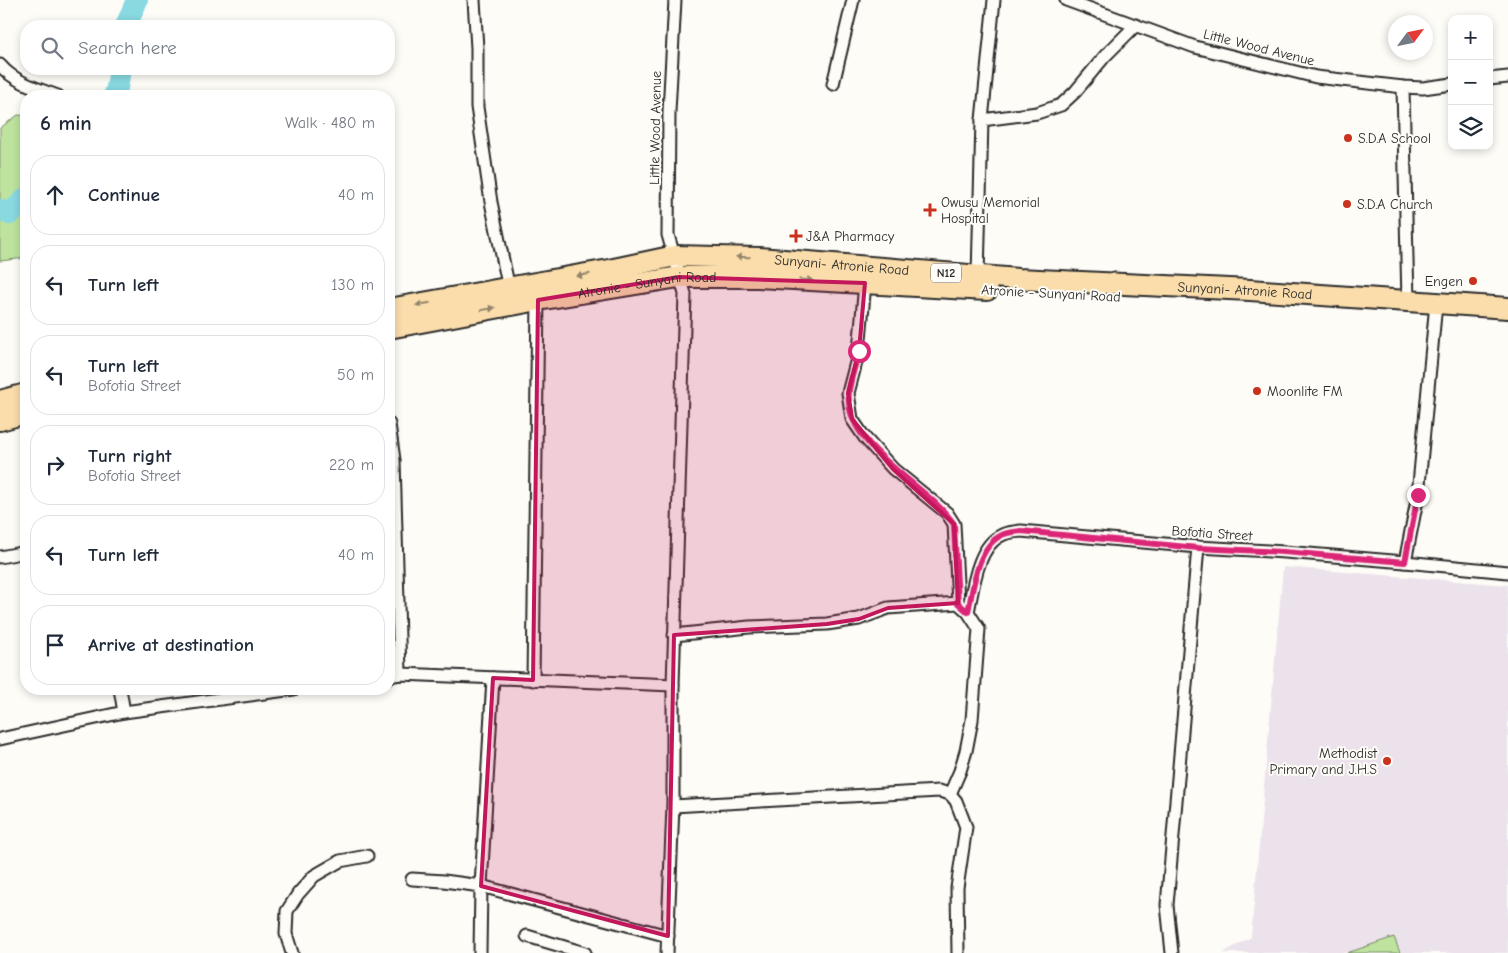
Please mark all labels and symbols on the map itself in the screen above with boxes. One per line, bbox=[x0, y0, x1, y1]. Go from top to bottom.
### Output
north arrow bbox=[1388, 15, 1433, 60]
street label: Little Wood Avenue bbox=[1201, 25, 1316, 70]
street label: Little Wood Avenue bbox=[646, 71, 665, 185]
place label: S.D.A School bbox=[1358, 130, 1431, 147]
marker: S.D.A School bbox=[1342, 132, 1354, 144]
place label: Owusu Memorial Hospital bbox=[941, 194, 1040, 227]
place label: S.D.A Church bbox=[1357, 196, 1433, 213]
marker: S.D.A Church bbox=[1341, 198, 1353, 210]
marker: Owusu Memorial Hospital bbox=[923, 203, 937, 217]
place label: J&A Pharmacy bbox=[806, 228, 895, 245]
marker: J&A Pharmacy bbox=[790, 230, 802, 242]
street label: Sunyani- Atronie Road bbox=[774, 251, 910, 279]
one-way arrow bbox=[735, 253, 751, 261]
road number: N12 bbox=[931, 264, 961, 282]
street label: Atronie - Sunyani Road bbox=[577, 269, 716, 302]
one-way arrow bbox=[575, 272, 591, 280]
place label: Engen bbox=[1425, 273, 1463, 290]
marker: Engen bbox=[1467, 275, 1479, 287]
one-way arrow bbox=[798, 276, 814, 284]
street label: Sunyani- Atronie Road bbox=[1177, 279, 1313, 303]
street label: Atronie - Sunyani Road bbox=[981, 281, 1121, 306]
one-way arrow bbox=[415, 300, 431, 308]
one-way arrow bbox=[481, 305, 497, 313]
route start bbox=[848, 340, 871, 363]
place label: Moonlite FM bbox=[1267, 383, 1343, 400]
marker: Moonlite FM bbox=[1251, 385, 1263, 397]
route end bbox=[1407, 484, 1430, 507]
street label: Bofotia Street bbox=[1171, 522, 1254, 545]
place label: Methodist Primary and J.H.S bbox=[1270, 745, 1378, 778]
marker: Methodist Primary and J.H.S bbox=[1381, 755, 1393, 767]

